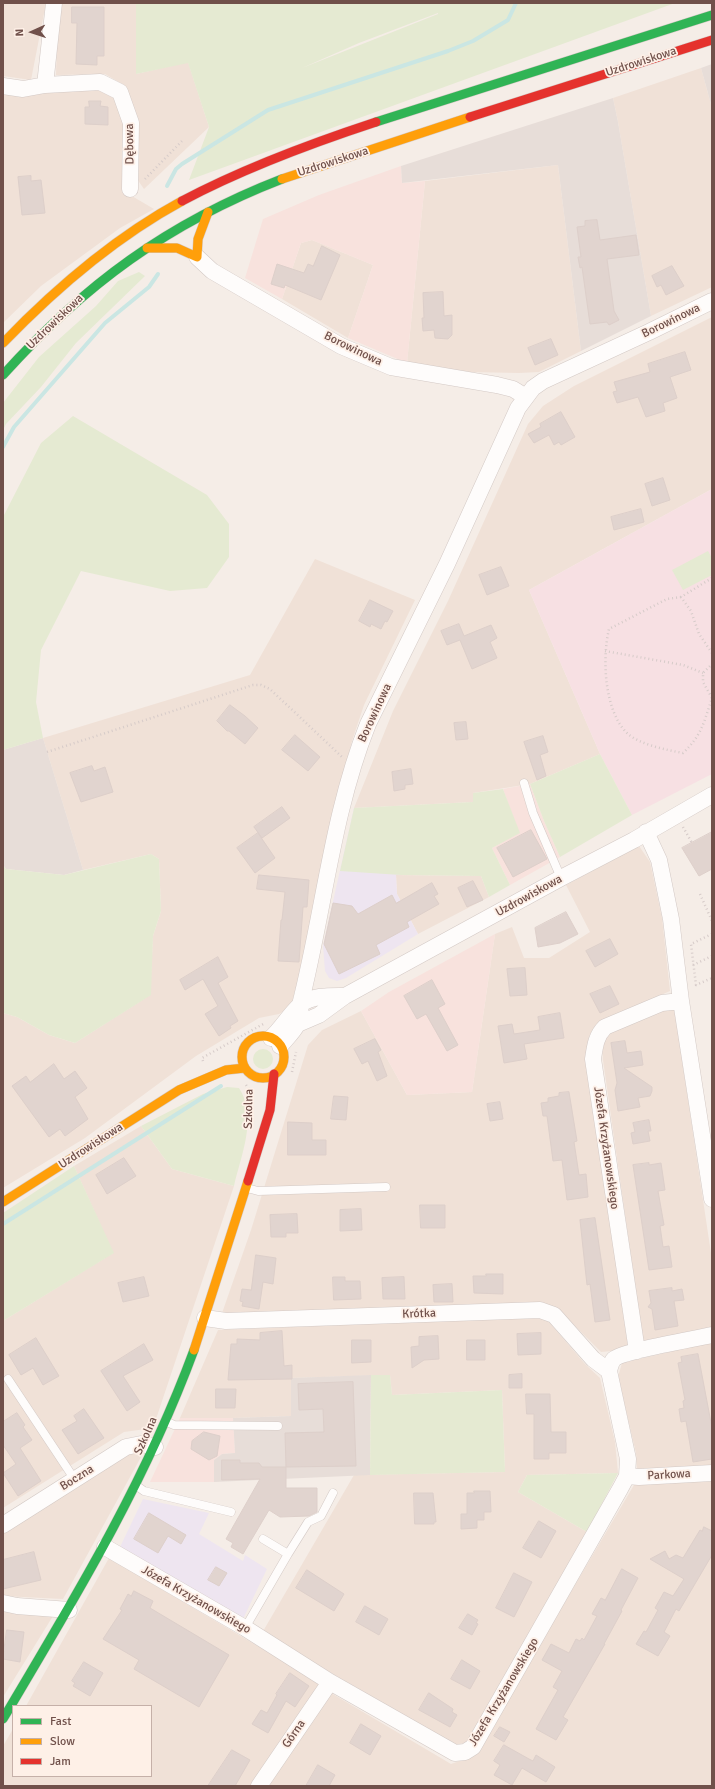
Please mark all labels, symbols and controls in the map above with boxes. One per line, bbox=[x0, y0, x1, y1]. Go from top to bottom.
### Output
north arrow bbox=[12, 12, 52, 52]
text: N bbox=[13, 28, 26, 37]
street label: Uzdrowiskowa bbox=[604, 44, 678, 80]
street label: Dębowa bbox=[122, 123, 138, 165]
street label: Uzdrowiskowa bbox=[296, 144, 370, 180]
street label: Uzdrowiskowa bbox=[24, 291, 86, 353]
street label: Borowinowa bbox=[639, 301, 703, 341]
street label: Borowinowa bbox=[321, 329, 385, 369]
street label: Borowinowa bbox=[355, 681, 395, 745]
street label: Uzdrowiskowa bbox=[493, 872, 565, 920]
street label: Józefa Krzyżanowskiego bbox=[590, 1086, 622, 1210]
street label: Szkolna bbox=[241, 1089, 257, 1129]
street label: Uzdrowiskowa bbox=[56, 1120, 126, 1172]
street label: Krótka bbox=[402, 1306, 436, 1322]
street label: Szkolna bbox=[131, 1415, 161, 1457]
street label: Boczna bbox=[57, 1462, 97, 1494]
street label: Parkowa bbox=[647, 1467, 691, 1483]
street label: Józefa Krzyżanowskiego bbox=[139, 1563, 253, 1637]
street label: Józefa Krzyżanowskiego bbox=[466, 1635, 542, 1749]
legend bbox=[12, 1705, 152, 1777]
text: Fast bbox=[50, 1714, 71, 1729]
street label: Górna bbox=[279, 1717, 309, 1751]
text: Slow bbox=[50, 1734, 75, 1749]
text: Jam bbox=[50, 1754, 71, 1769]

